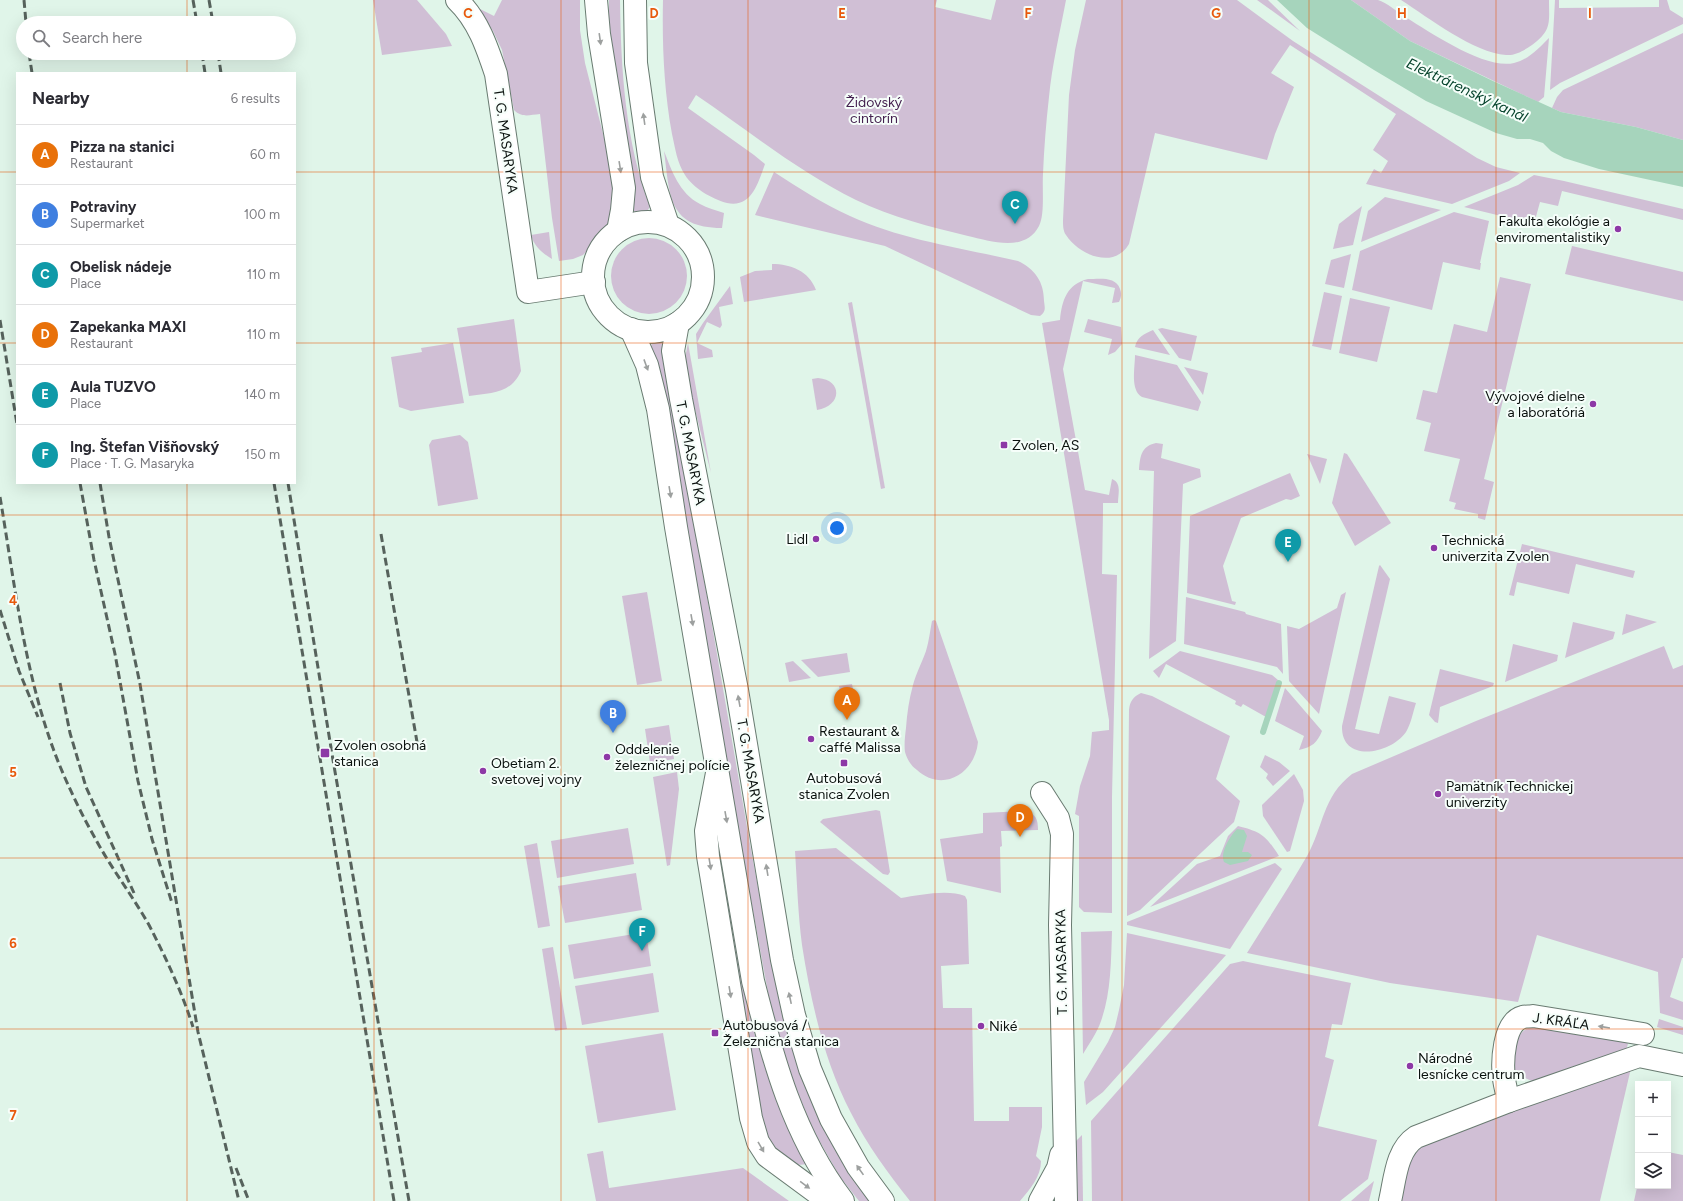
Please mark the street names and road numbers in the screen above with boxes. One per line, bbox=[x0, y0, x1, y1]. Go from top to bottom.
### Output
street label: T. G. MASARYKA bbox=[490, 88, 521, 195]
street label: T. G. MASARYKA bbox=[672, 400, 709, 507]
street label: T. G. MASARYKA bbox=[733, 718, 768, 825]
street label: T. G. MASARYKA bbox=[1052, 908, 1071, 1015]
street label: J. KRÁĽA bbox=[1531, 1009, 1591, 1034]

